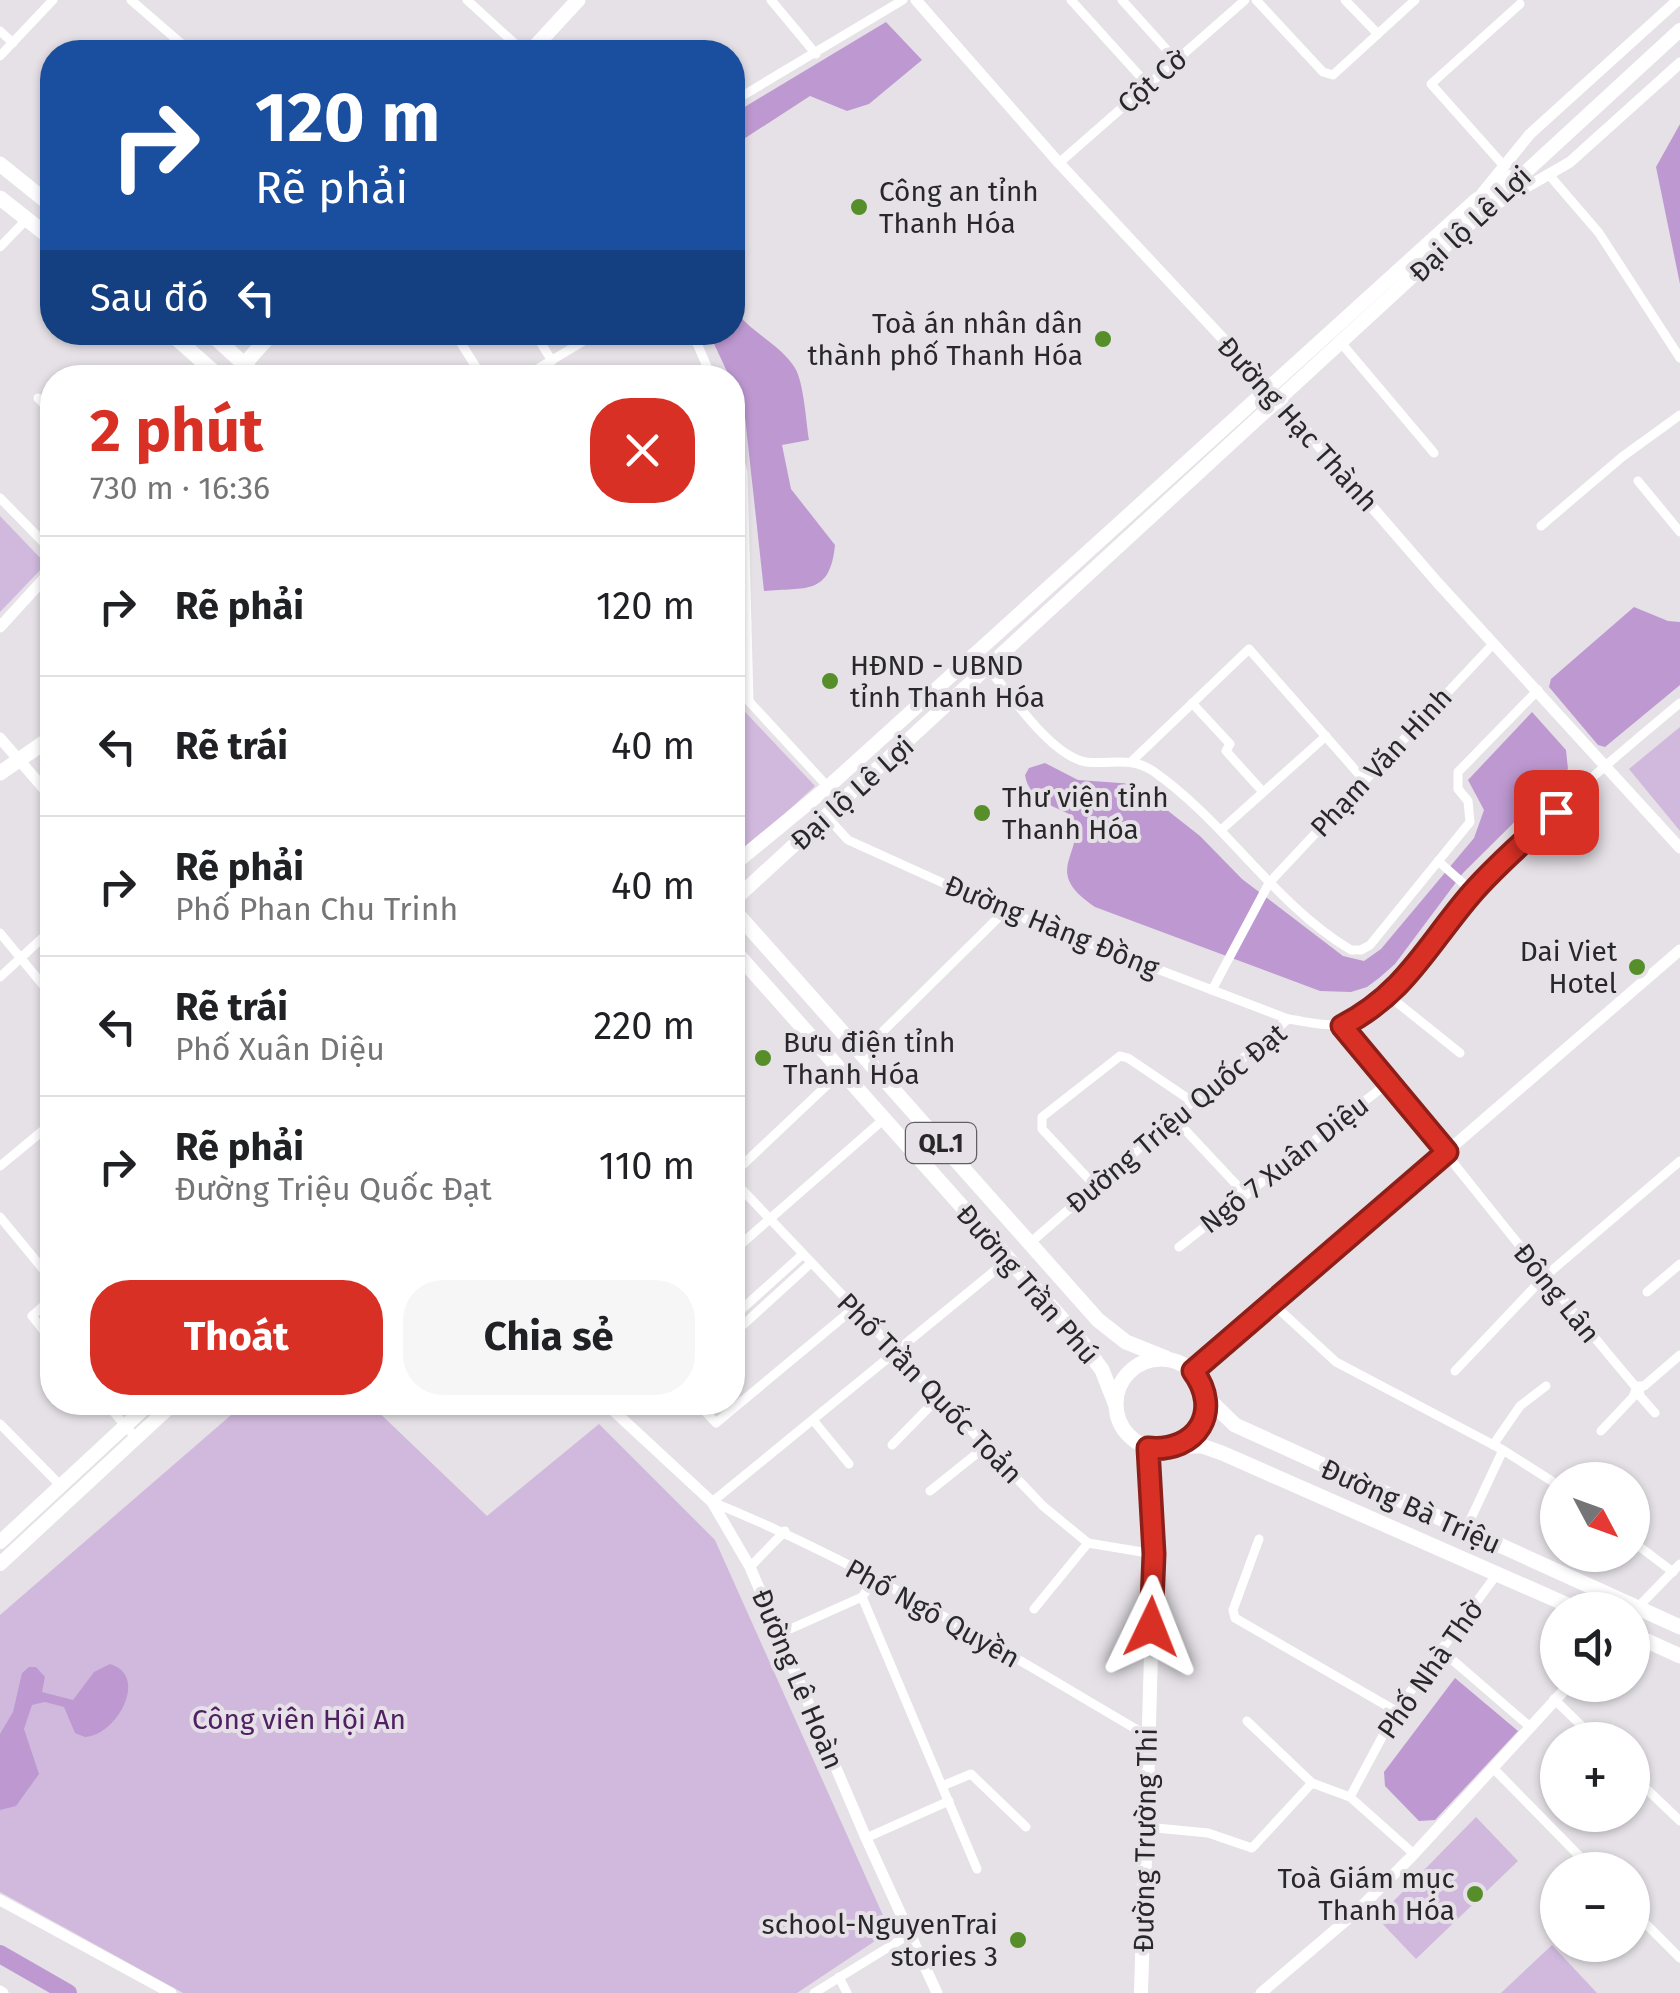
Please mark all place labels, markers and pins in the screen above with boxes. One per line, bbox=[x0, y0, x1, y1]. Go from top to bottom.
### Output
place label: Công an tỉnh Thanh Hóa bbox=[879, 175, 1039, 240]
marker: Công an tỉnh Thanh Hóa bbox=[848, 196, 870, 218]
place label: Toà án nhân dân thành phố Thanh Hóa bbox=[808, 307, 1083, 372]
marker: Toà án nhân dân thành phố Thanh Hóa bbox=[1092, 328, 1114, 350]
place label: HĐND - UBND tỉnh Thanh Hóa bbox=[850, 649, 1045, 714]
marker: HĐND - UBND tỉnh Thanh Hóa bbox=[819, 670, 841, 692]
pin bbox=[1514, 770, 1599, 855]
place label: Thư viện tỉnh Thanh Hóa bbox=[1002, 781, 1169, 846]
marker: Thư viện tỉnh Thanh Hóa bbox=[971, 802, 993, 824]
place label: Dai Viet Hotel bbox=[1520, 935, 1618, 1000]
marker: Dai Viet Hotel bbox=[1626, 956, 1648, 978]
place label: Bưu điện tỉnh Thanh Hóa bbox=[783, 1026, 955, 1091]
marker: Bưu điện tỉnh Thanh Hóa bbox=[752, 1047, 774, 1069]
place label: Toà Giám mục Thanh Hóa bbox=[1277, 1862, 1455, 1927]
marker: Toà Giám mục Thanh Hóa bbox=[1464, 1883, 1486, 1905]
place label: school-NguyenTrai stories 3 bbox=[762, 1908, 998, 1973]
marker: school-NguyenTrai stories 3 bbox=[1007, 1929, 1029, 1951]

